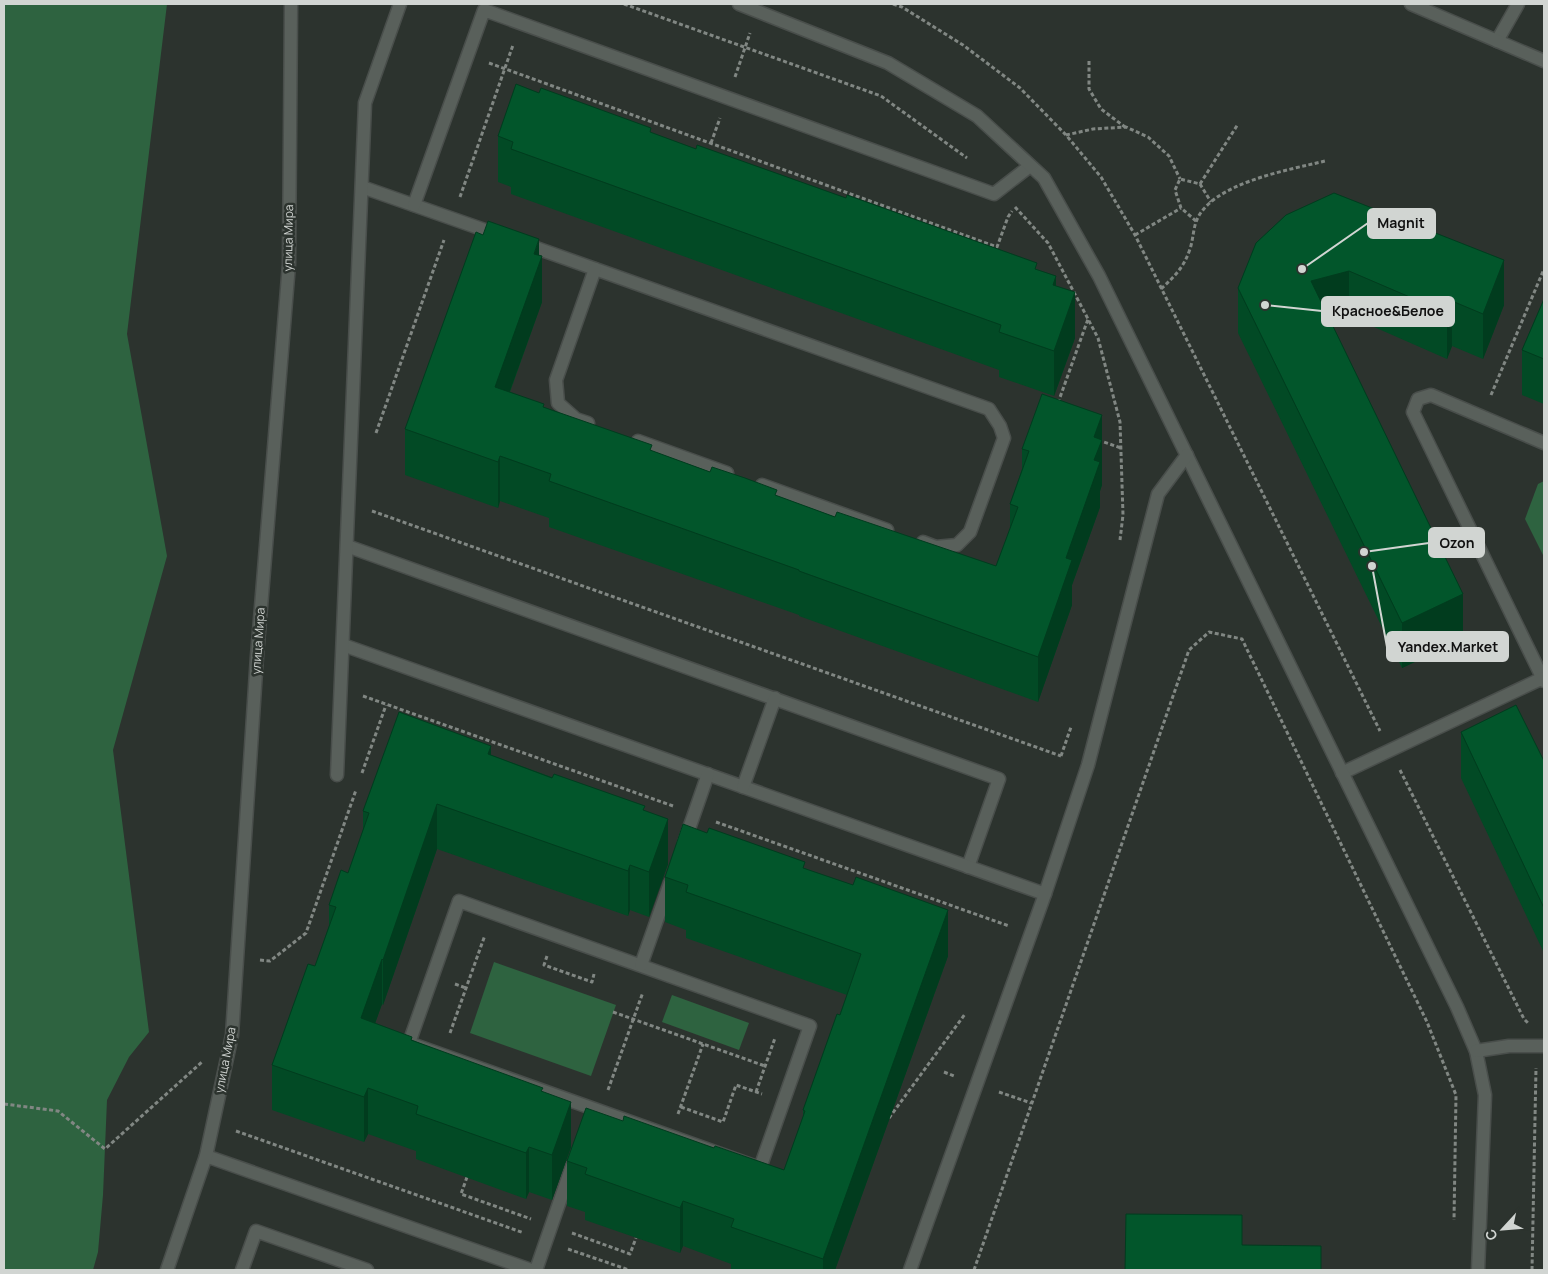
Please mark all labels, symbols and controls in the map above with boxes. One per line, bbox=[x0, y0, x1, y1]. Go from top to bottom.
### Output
street label: улица Мира bbox=[279, 204, 297, 272]
callout: Magnit bbox=[1368, 209, 1435, 238]
text: Magnit bbox=[1377, 213, 1425, 232]
callout: Красное&Белое bbox=[1322, 297, 1454, 326]
text: Красное&Белое bbox=[1332, 301, 1444, 320]
callout: Ozon bbox=[1429, 528, 1484, 557]
text: Ozon bbox=[1440, 533, 1474, 552]
street label: улица Мира bbox=[247, 607, 269, 675]
callout: Yandex.Market bbox=[1387, 632, 1508, 661]
text: Yandex.Market bbox=[1398, 637, 1498, 656]
street label: улица Мира bbox=[210, 1025, 240, 1095]
north arrow bbox=[1478, 1204, 1528, 1254]
text: С bbox=[1480, 1226, 1502, 1244]

